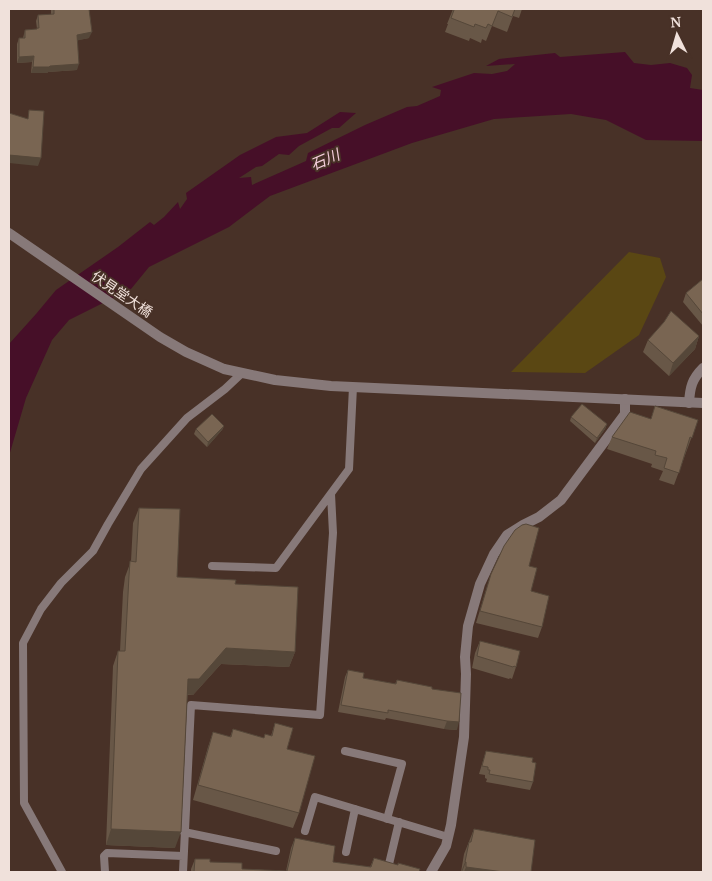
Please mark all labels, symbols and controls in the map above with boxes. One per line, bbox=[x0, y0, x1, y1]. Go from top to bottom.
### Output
north arrow bbox=[652, 10, 702, 60]
text: N bbox=[670, 12, 682, 31]
water label: 石川 bbox=[307, 143, 344, 174]
street label: 伏見堂大橋 bbox=[88, 266, 157, 321]

